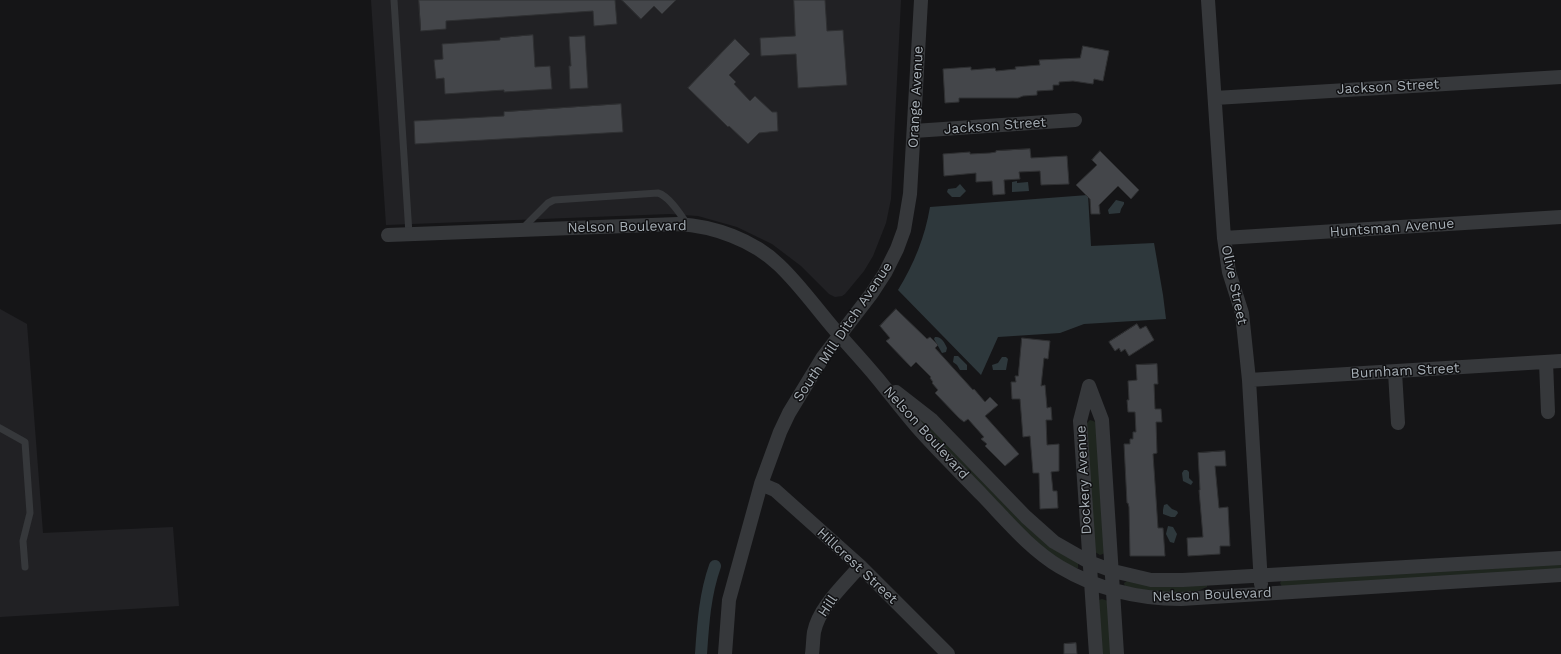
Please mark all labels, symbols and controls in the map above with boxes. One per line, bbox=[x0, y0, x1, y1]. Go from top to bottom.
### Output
street label: Orange Avenue bbox=[905, 45, 927, 149]
street label: Jackson Street bbox=[1336, 76, 1440, 98]
street label: Jackson Street bbox=[943, 114, 1047, 138]
street label: Huntsman Avenue bbox=[1329, 215, 1455, 241]
street label: Nelson Boulevard bbox=[567, 218, 687, 236]
street label: Olive Street bbox=[1217, 244, 1251, 326]
street label: South Mill Ditch Avenue bbox=[790, 259, 896, 405]
street label: Burnham Street bbox=[1350, 360, 1460, 382]
street label: Nelson Boulevard bbox=[880, 383, 972, 483]
street label: Dockery Avenue bbox=[1073, 425, 1095, 535]
street label: Hillcrest Street bbox=[813, 524, 901, 608]
street label: Nelson Boulevard bbox=[1152, 585, 1272, 605]
street label: Hill bbox=[815, 592, 841, 620]

